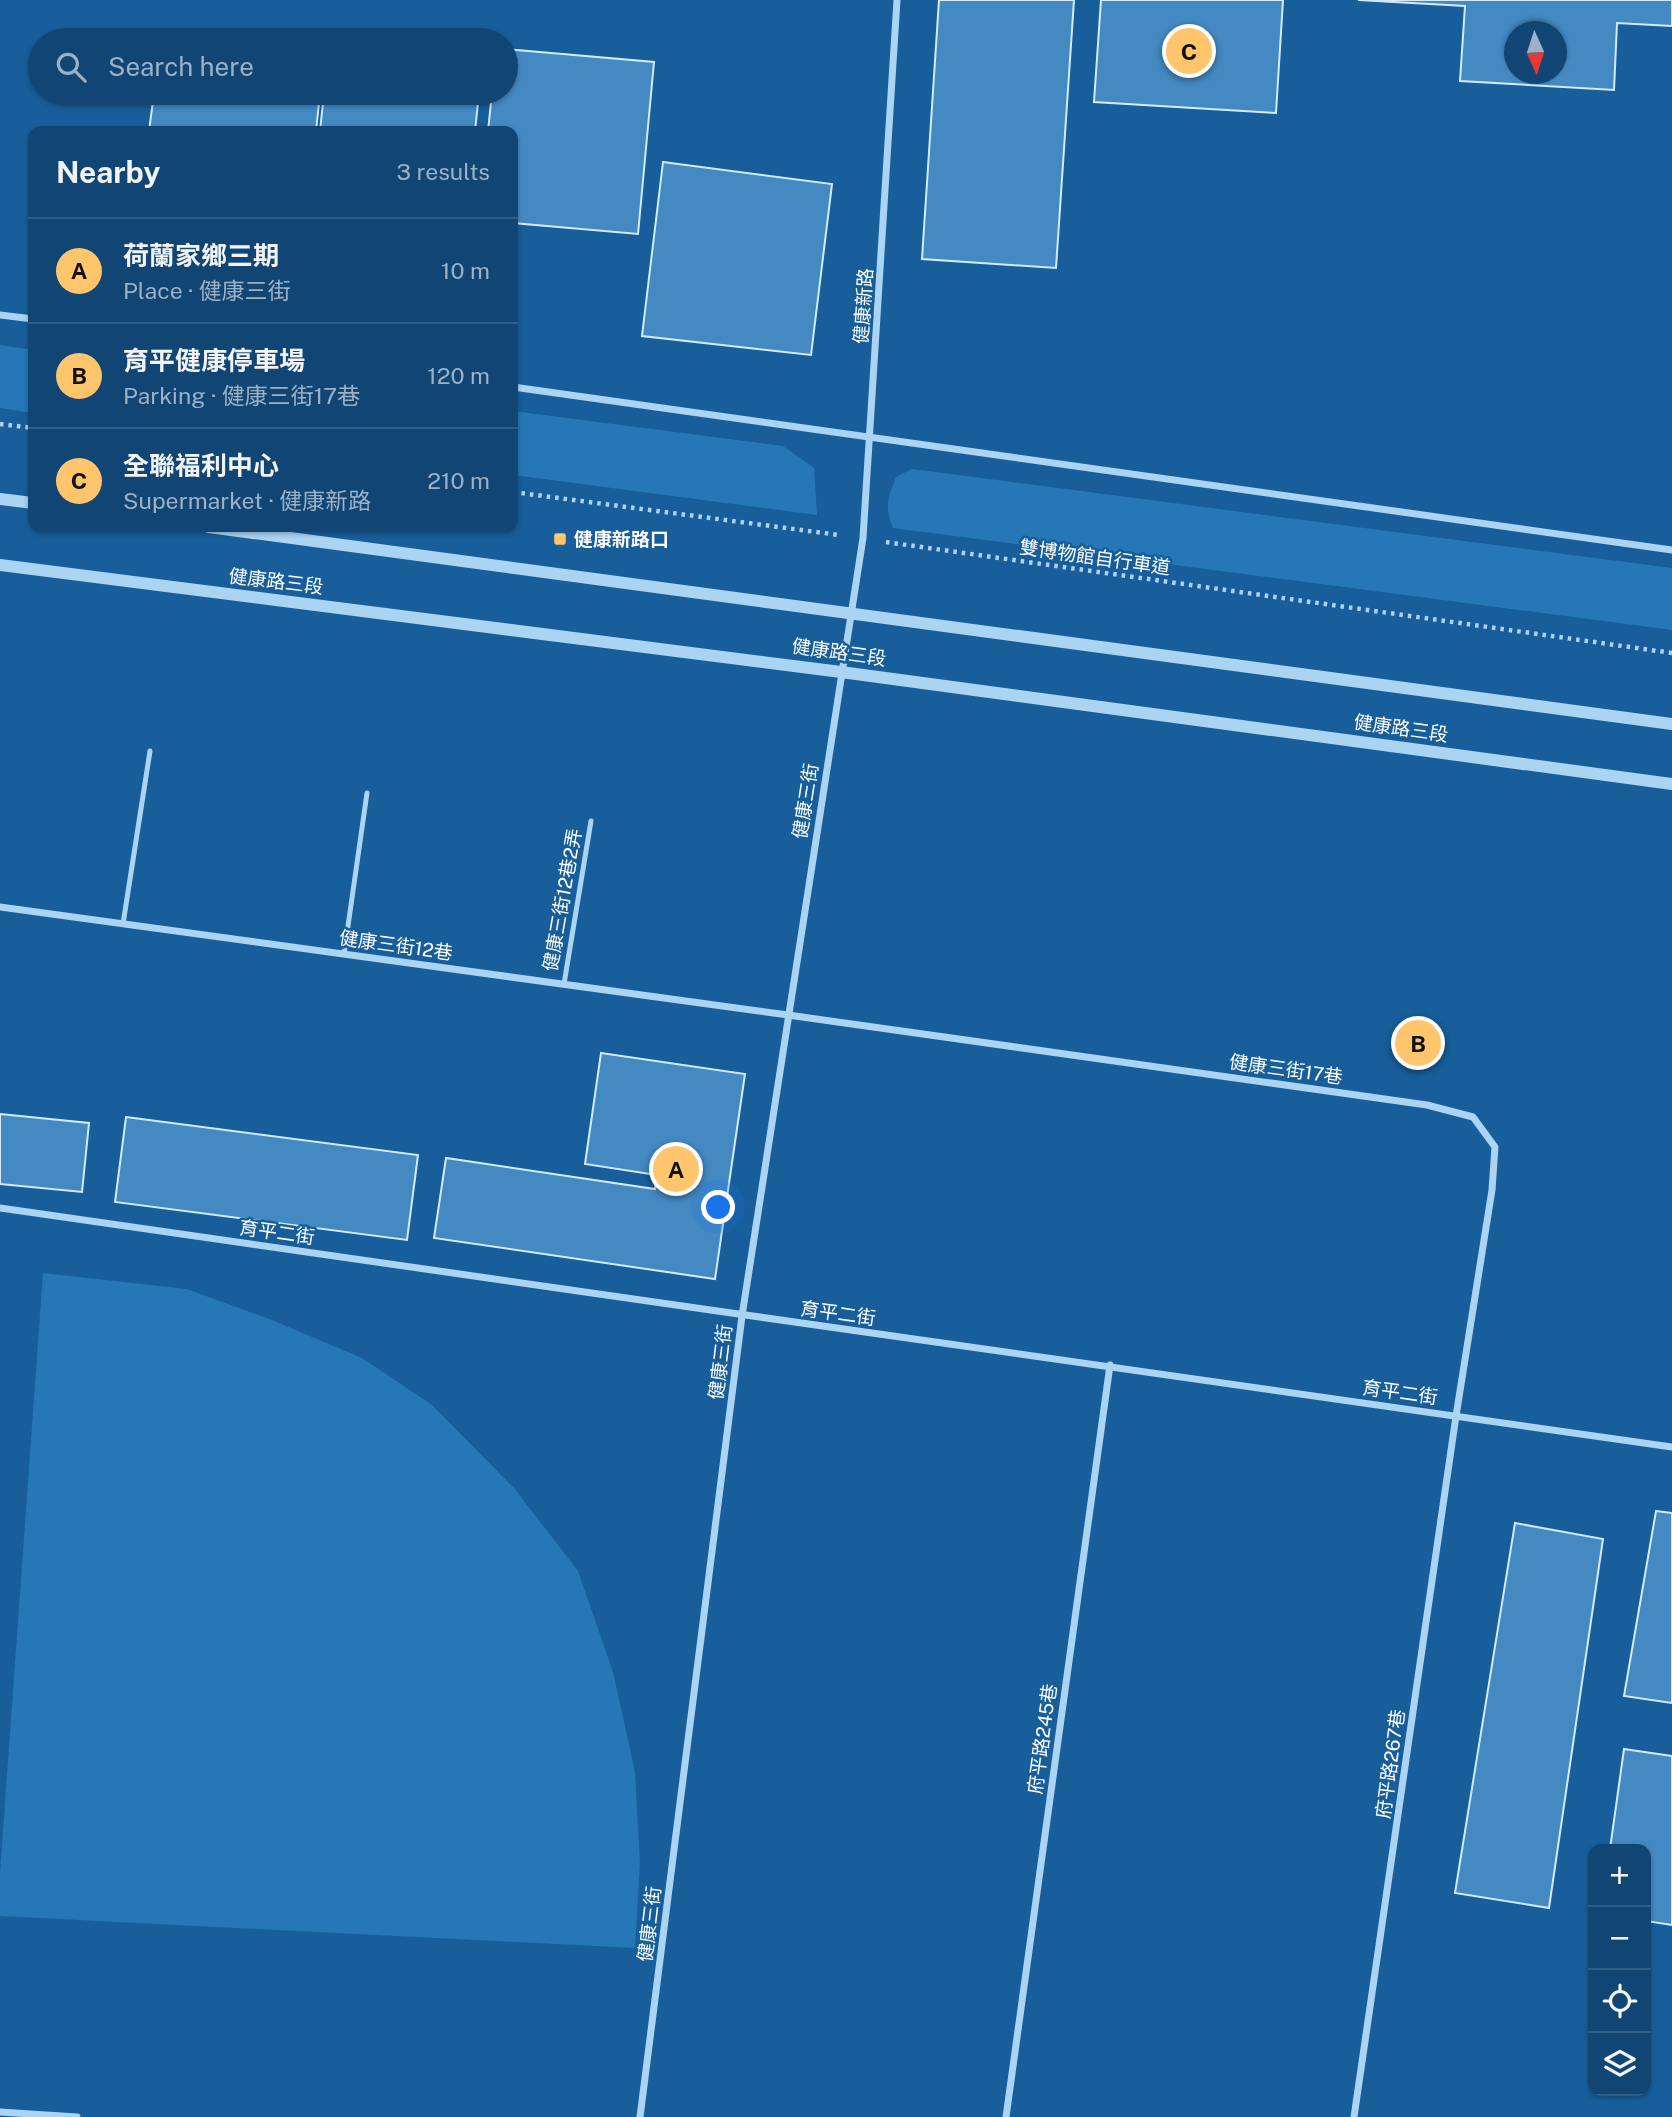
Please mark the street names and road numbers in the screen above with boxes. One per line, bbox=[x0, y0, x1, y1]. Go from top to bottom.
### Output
street label: 健康新路 bbox=[849, 267, 877, 345]
street label: 雙博物館自行車道 bbox=[1018, 536, 1172, 578]
street label: 健康路三段 bbox=[228, 564, 324, 598]
street label: 健康路三段 bbox=[790, 634, 888, 670]
street label: 健康路三段 bbox=[1352, 710, 1450, 746]
street label: 健康三街 bbox=[788, 762, 822, 840]
street label: 健康三街12巷2弄 bbox=[539, 827, 585, 973]
street label: 健康三街12巷 bbox=[338, 926, 454, 964]
street label: 健康三街17巷 bbox=[1228, 1050, 1344, 1088]
street label: 育平二街 bbox=[238, 1216, 316, 1248]
street label: 育平二街 bbox=[799, 1297, 877, 1329]
street label: 健康三街 bbox=[704, 1323, 736, 1401]
street label: 育平二街 bbox=[1361, 1376, 1439, 1408]
street label: 府平路245巷 bbox=[1023, 1682, 1061, 1796]
street label: 府平路267巷 bbox=[1371, 1708, 1409, 1820]
street label: 健康三街 bbox=[633, 1885, 665, 1963]

